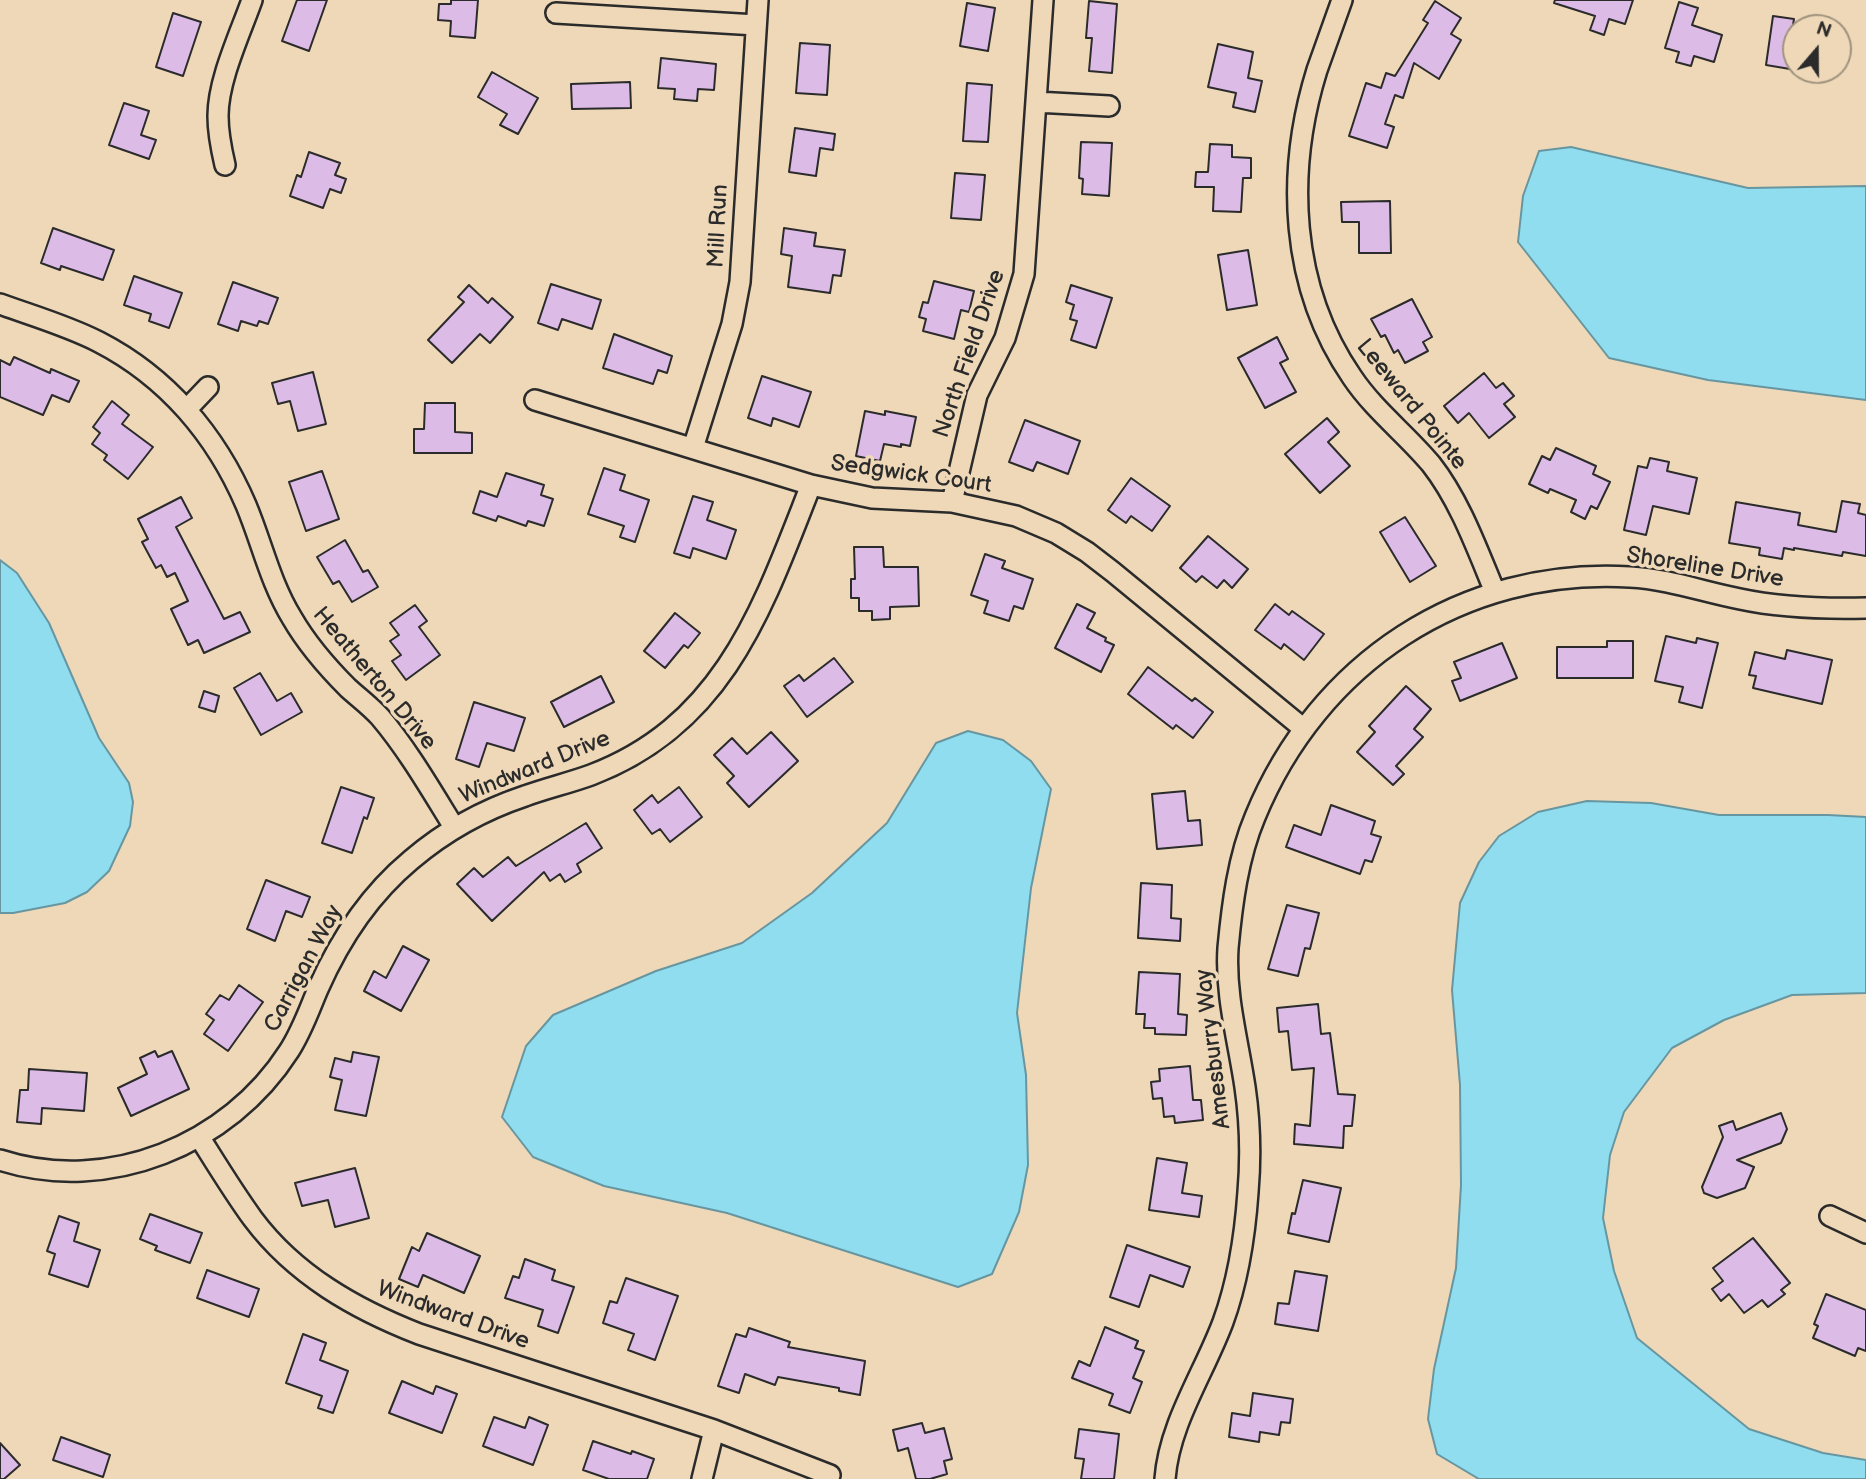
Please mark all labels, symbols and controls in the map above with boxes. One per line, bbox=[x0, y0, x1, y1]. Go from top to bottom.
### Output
north arrow bbox=[1782, 14, 1852, 84]
text: N bbox=[1813, 17, 1834, 44]
street label: Mill Run bbox=[703, 183, 735, 269]
street label: North Field Drive bbox=[928, 266, 1012, 442]
street label: Leeward Pointe bbox=[1350, 334, 1472, 476]
street label: Sedgwick Court bbox=[829, 450, 993, 500]
street label: Shoreline Drive bbox=[1625, 542, 1785, 594]
street label: Heatherton Drive bbox=[306, 602, 442, 756]
street label: Windward Drive bbox=[456, 725, 614, 811]
street label: Carrigan Way bbox=[259, 901, 349, 1037]
street label: Amesburry Way bbox=[1190, 967, 1238, 1131]
street label: Windward Drive bbox=[373, 1276, 533, 1356]

